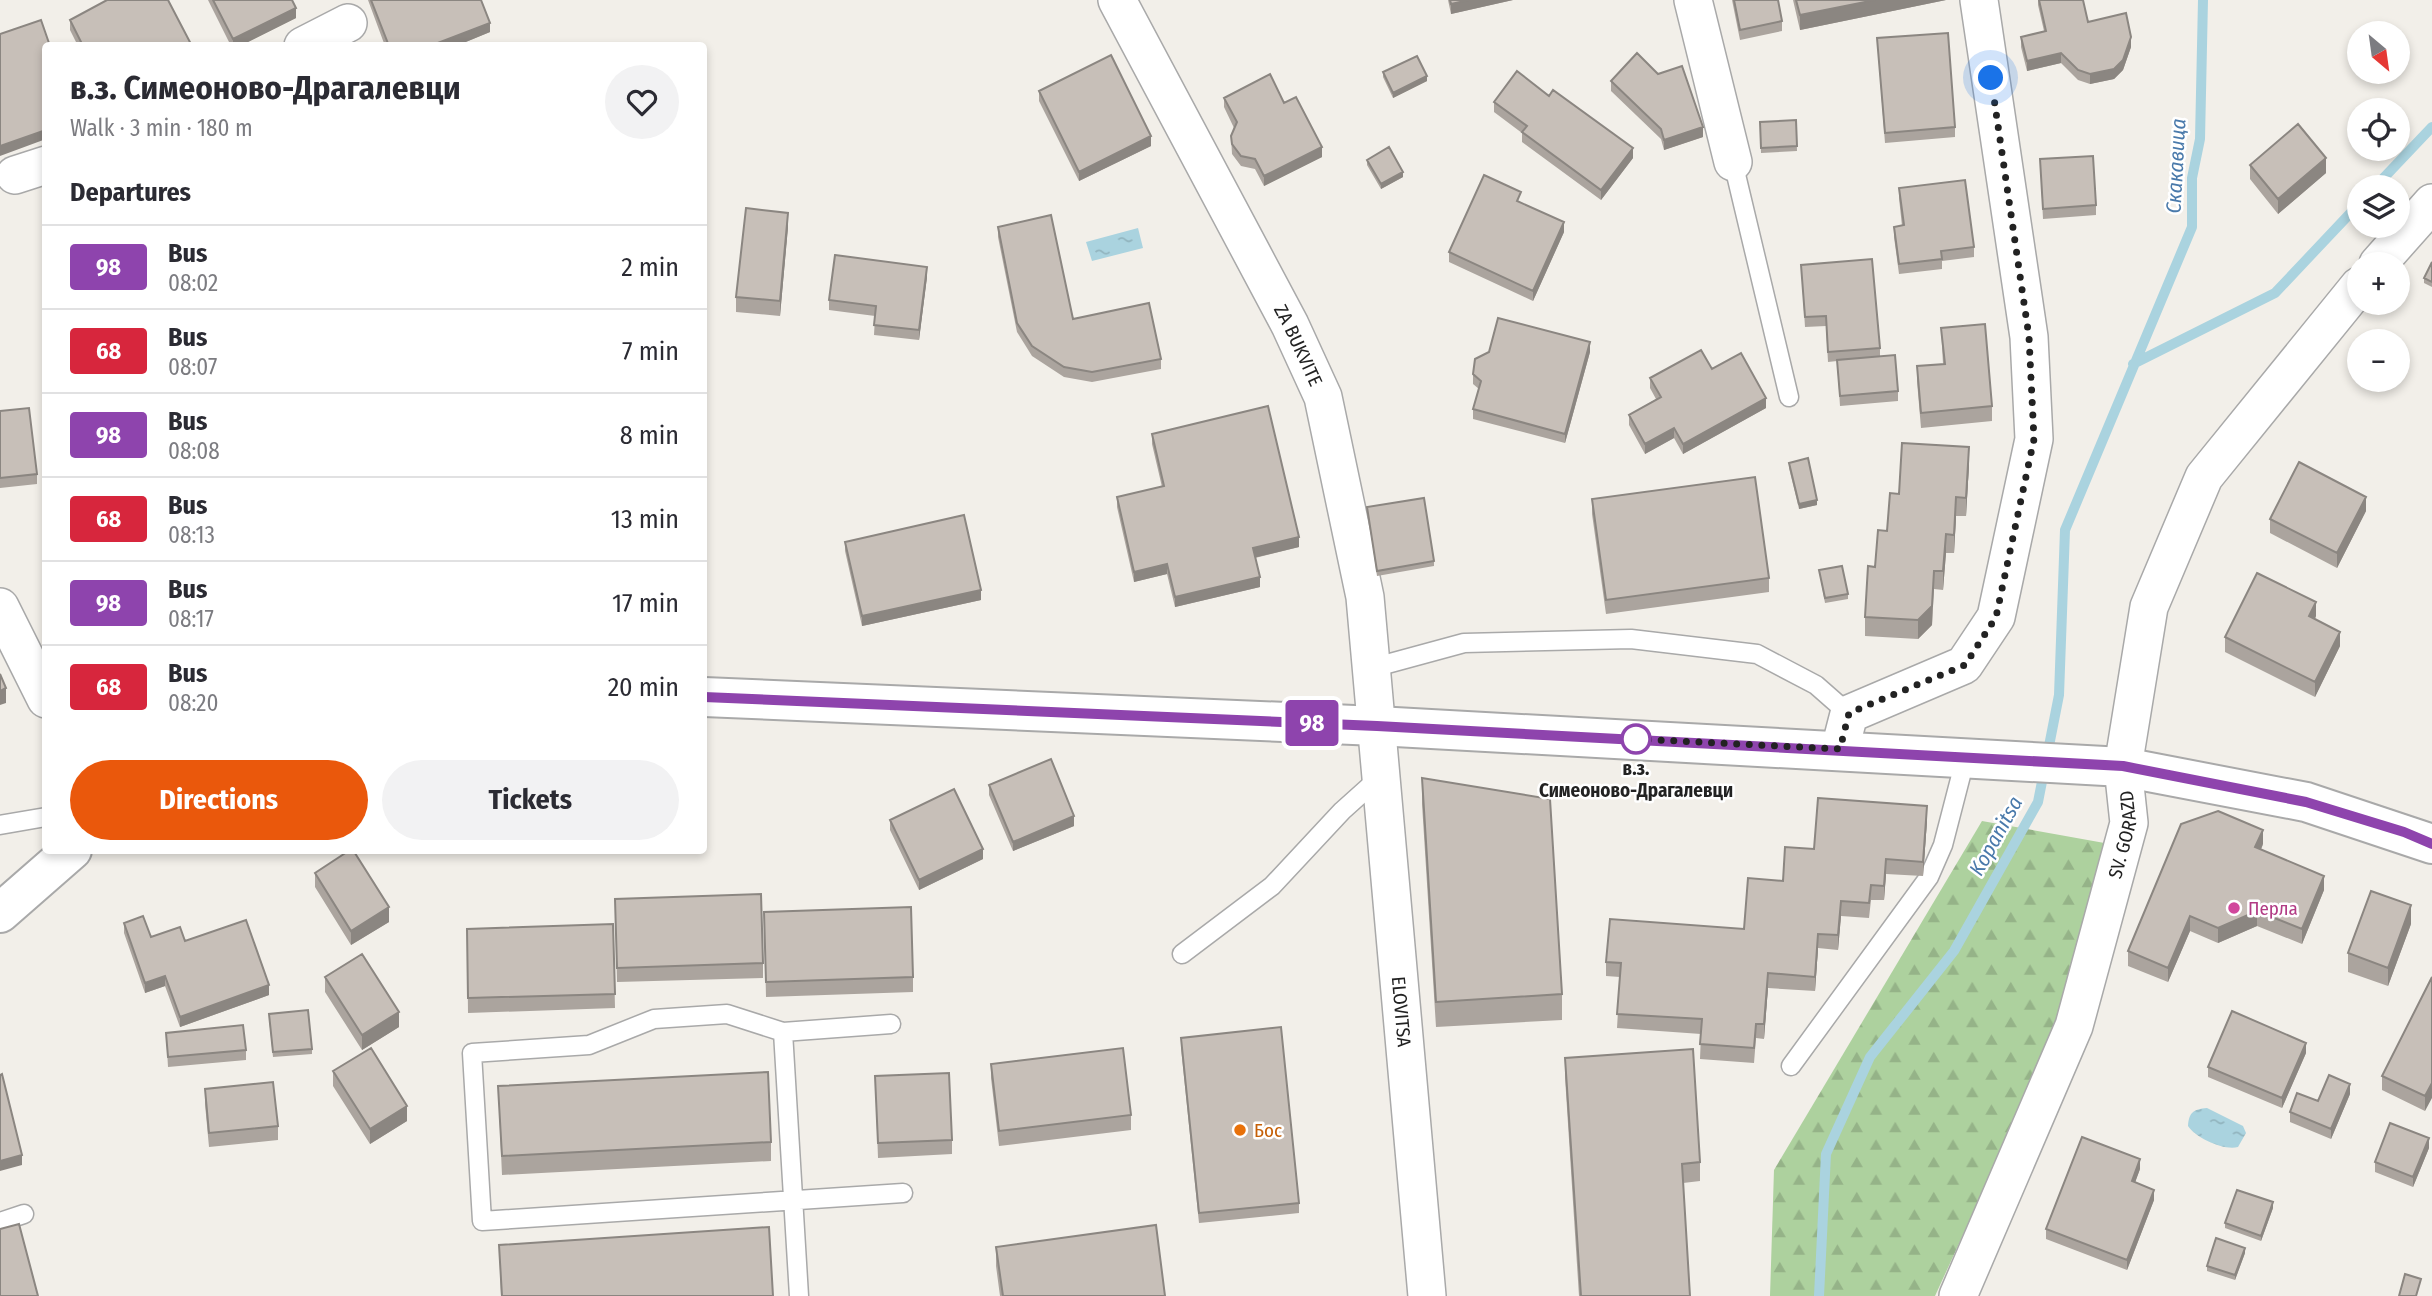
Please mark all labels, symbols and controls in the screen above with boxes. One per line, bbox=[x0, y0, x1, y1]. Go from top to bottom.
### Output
north arrow bbox=[2347, 21, 2410, 84]
map controls bbox=[2347, 21, 2410, 392]
your location bbox=[1973, 60, 2008, 95]
button: heart bbox=[605, 65, 679, 139]
text: в.з. Симеоново-Драгалевци bbox=[70, 68, 461, 108]
button: locate bbox=[2347, 98, 2410, 161]
text: Walk · 3 min · 180 m bbox=[70, 114, 253, 142]
water label: Скакавица bbox=[2161, 118, 2191, 214]
button: layers bbox=[2347, 175, 2410, 238]
text: Departures bbox=[70, 177, 191, 208]
text: Bus bbox=[168, 238, 207, 269]
text: 2 min bbox=[621, 252, 679, 283]
button: + bbox=[2347, 252, 2410, 315]
text: 98 bbox=[96, 253, 121, 281]
text: 08:02 bbox=[168, 269, 218, 297]
street label: ZA BUKVITE bbox=[1269, 300, 1327, 390]
text: Bus bbox=[168, 322, 207, 353]
button: − bbox=[2347, 329, 2410, 392]
text: 7 min bbox=[622, 336, 679, 367]
text: 68 bbox=[96, 337, 121, 365]
text: 08:07 bbox=[168, 353, 217, 381]
text: Bus bbox=[168, 406, 207, 437]
text: 8 min bbox=[620, 420, 679, 451]
text: 98 bbox=[96, 421, 121, 449]
text: 08:08 bbox=[168, 437, 220, 465]
text: Bus bbox=[168, 490, 207, 521]
text: 13 min bbox=[611, 504, 679, 535]
text: 68 bbox=[96, 505, 121, 533]
text: 08:13 bbox=[168, 521, 215, 549]
text: Bus bbox=[168, 574, 207, 605]
text: 17 min bbox=[612, 588, 679, 619]
text: 98 bbox=[96, 589, 121, 617]
text: 08:17 bbox=[168, 605, 214, 633]
text: Bus bbox=[168, 658, 207, 689]
text: 20 min bbox=[608, 672, 679, 703]
text: 68 bbox=[96, 673, 121, 701]
text: 08:20 bbox=[168, 689, 219, 717]
line badge: 98 bbox=[1280, 700, 1344, 746]
text: 98 bbox=[1299, 709, 1325, 737]
marker: в.з. Симеоново-Драгалевци bbox=[1621, 724, 1651, 754]
place label: в.з. Симеоново-Драгалевци bbox=[1539, 757, 1733, 802]
button: Directions bbox=[70, 760, 368, 840]
button: Tickets bbox=[382, 760, 679, 840]
street label: SV. GORAZD bbox=[2103, 789, 2141, 881]
water label: Kopanitsa bbox=[1964, 792, 2028, 880]
place label: Перла bbox=[2248, 897, 2298, 920]
marker: Перла bbox=[2226, 900, 2242, 916]
street label: ELOVITSA bbox=[1387, 975, 1416, 1048]
place label: Бос bbox=[1254, 1119, 1282, 1142]
marker: Бос bbox=[1232, 1122, 1248, 1138]

